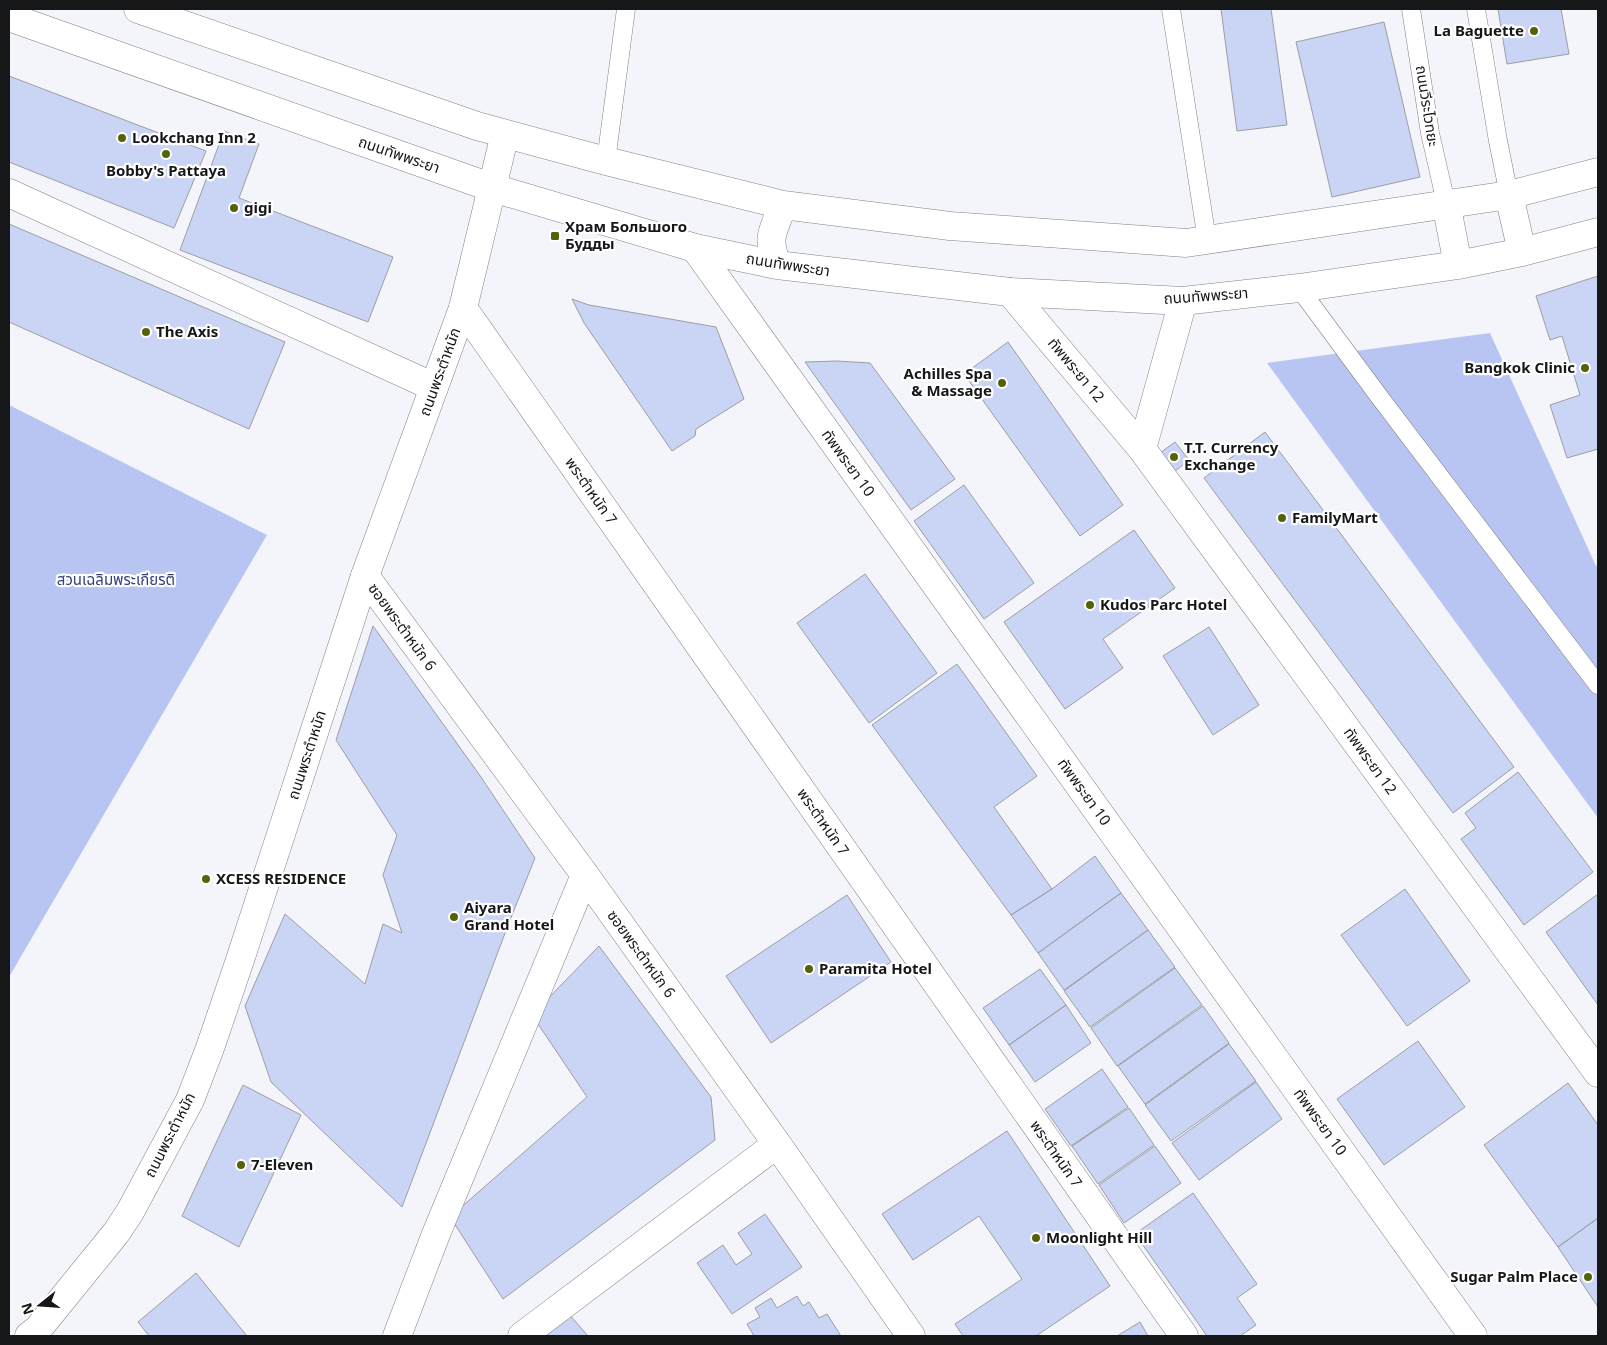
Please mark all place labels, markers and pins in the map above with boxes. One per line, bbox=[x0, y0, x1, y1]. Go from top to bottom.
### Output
place label: La Baguette bbox=[1434, 20, 1524, 40]
marker: La Baguette bbox=[1528, 25, 1540, 37]
place label: Lookchang Inn 2 bbox=[132, 127, 256, 147]
marker: Lookchang Inn 2 bbox=[116, 132, 128, 144]
marker: Bobby's Pattaya bbox=[160, 148, 172, 160]
place label: Bobby's Pattaya bbox=[106, 160, 226, 180]
place label: gigi bbox=[244, 197, 272, 217]
marker: gigi bbox=[228, 202, 240, 214]
place label: Храм Большого Будды bbox=[565, 216, 687, 253]
marker: Храм Большого Будды bbox=[549, 230, 561, 242]
place label: The Axis bbox=[156, 321, 218, 341]
marker: The Axis bbox=[140, 326, 152, 338]
place label: Bangkok Clinic bbox=[1464, 357, 1575, 377]
marker: Bangkok Clinic bbox=[1579, 362, 1591, 374]
place label: Achilles Spa & Massage bbox=[904, 363, 992, 400]
marker: Achilles Spa & Massage bbox=[996, 377, 1008, 389]
place label: T.T. Currency Exchange bbox=[1184, 437, 1279, 474]
marker: T.T. Currency Exchange bbox=[1168, 451, 1180, 463]
place label: FamilyMart bbox=[1292, 507, 1378, 527]
marker: FamilyMart bbox=[1276, 512, 1288, 524]
place label: Kudos Parc Hotel bbox=[1100, 594, 1227, 614]
marker: Kudos Parc Hotel bbox=[1084, 599, 1096, 611]
place label: XCESS RESIDENCE bbox=[216, 868, 346, 888]
marker: XCESS RESIDENCE bbox=[200, 873, 212, 885]
place label: Aiyara Grand Hotel bbox=[464, 897, 554, 934]
marker: Aiyara Grand Hotel bbox=[448, 911, 460, 923]
place label: Paramita Hotel bbox=[819, 958, 932, 978]
marker: Paramita Hotel bbox=[803, 963, 815, 975]
place label: 7-Eleven bbox=[251, 1154, 313, 1174]
marker: 7-Eleven bbox=[235, 1159, 247, 1171]
place label: Moonlight Hill bbox=[1046, 1227, 1152, 1247]
marker: Moonlight Hill bbox=[1030, 1232, 1042, 1244]
place label: Sugar Palm Place bbox=[1450, 1266, 1578, 1286]
marker: Sugar Palm Place bbox=[1582, 1271, 1594, 1283]

